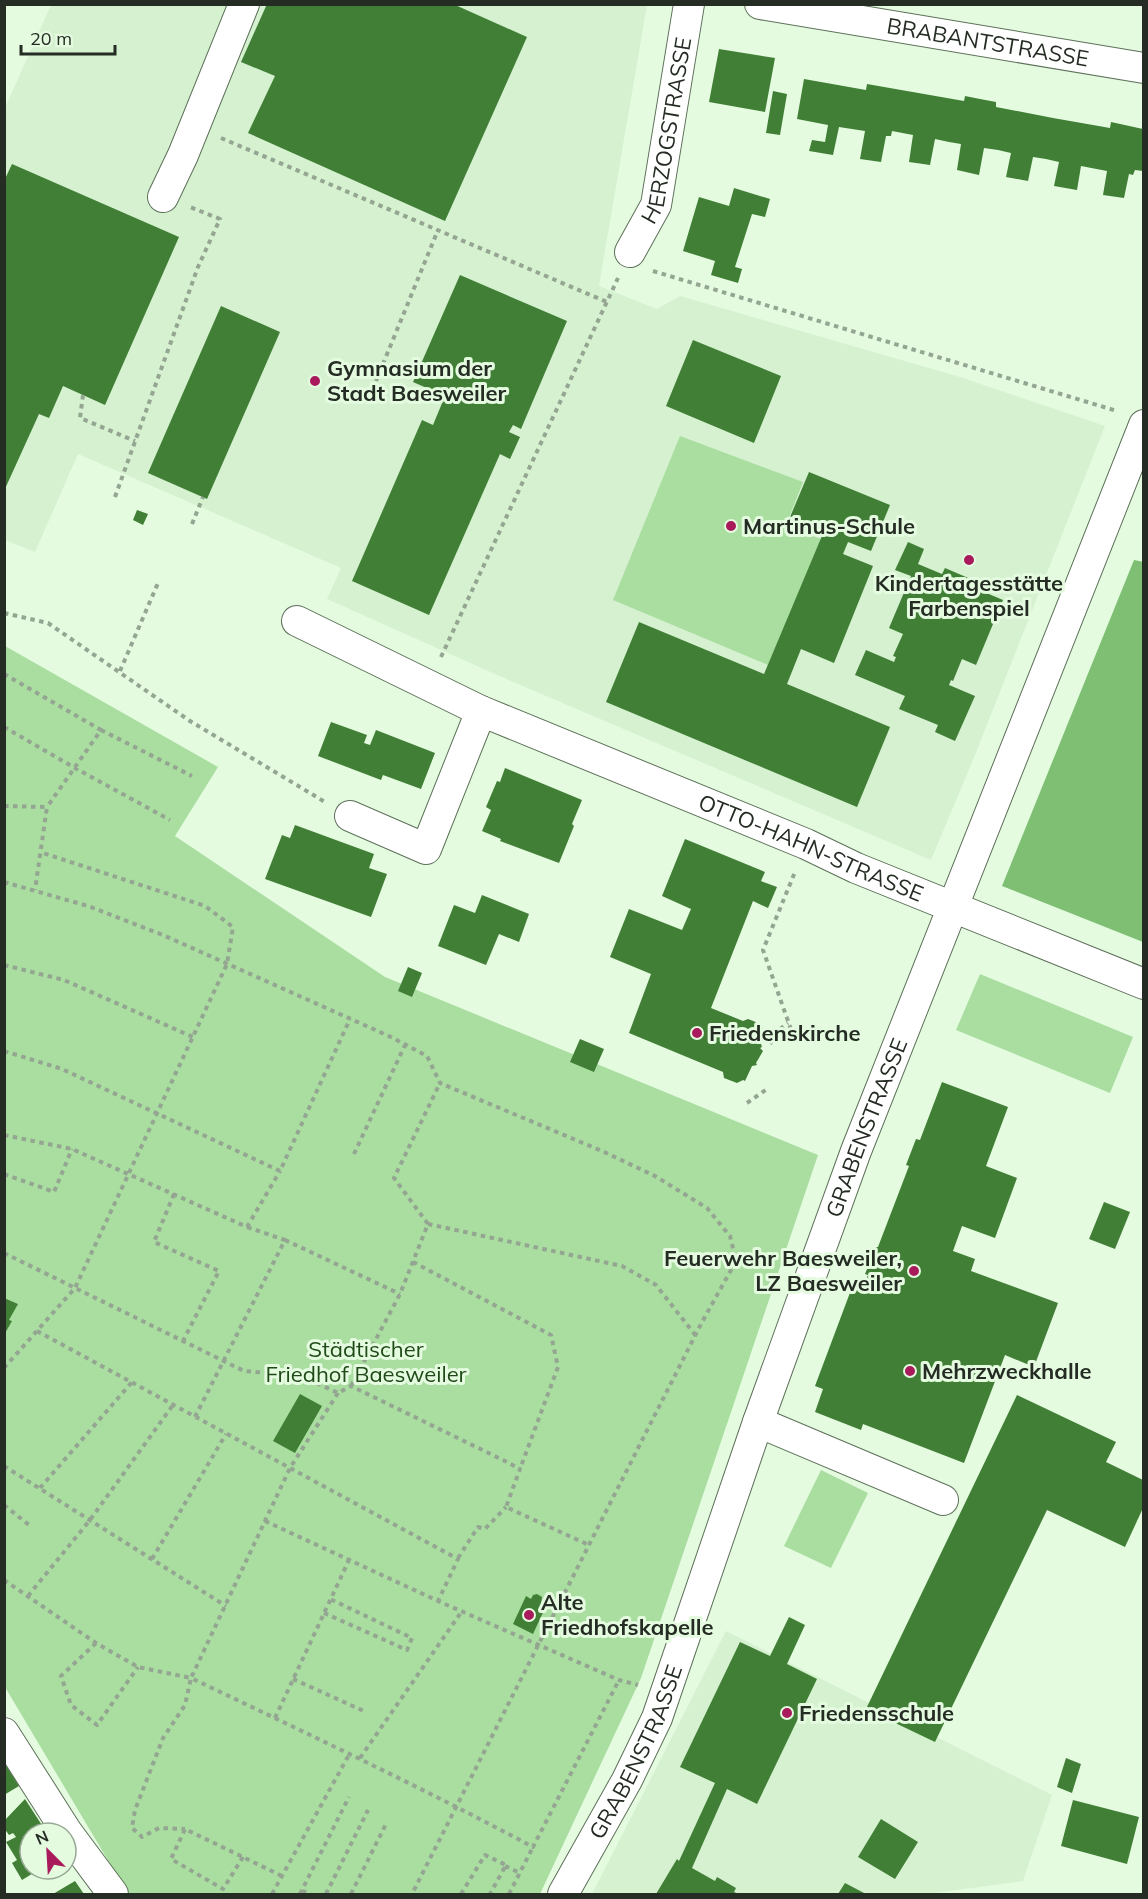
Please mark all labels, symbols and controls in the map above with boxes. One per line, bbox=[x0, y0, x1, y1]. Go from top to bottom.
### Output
street label: BRABANTSTRASSE bbox=[885, 11, 1091, 73]
scale bar bbox=[21, 18, 116, 56]
text: 20 m bbox=[30, 27, 72, 50]
street label: HERZOGSTRASSE bbox=[634, 35, 697, 229]
place label: Gymnasium der Stadt Baesweiler bbox=[327, 354, 507, 407]
marker: Gymnasium der Stadt Baesweiler bbox=[308, 374, 322, 388]
place label: Martinus-Schule bbox=[743, 512, 915, 540]
marker: Martinus-Schule bbox=[724, 519, 738, 533]
marker: Kindertagesstätte Farbenspiel bbox=[962, 553, 976, 567]
place label: Kindertagesstätte Farbenspiel bbox=[875, 569, 1063, 622]
street label: OTTO-HAHN-STRASSE bbox=[694, 788, 927, 908]
place label: Friedenskirche bbox=[709, 1019, 861, 1047]
marker: Friedenskirche bbox=[690, 1026, 704, 1040]
street label: GRABENSTRASSE bbox=[819, 1034, 913, 1221]
place label: Feuerwehr Baesweiler, LZ Baesweiler bbox=[664, 1244, 902, 1297]
marker: Feuerwehr Baesweiler, LZ Baesweiler bbox=[907, 1264, 921, 1278]
park label: Städtischer Friedhof Baesweiler bbox=[265, 1335, 467, 1388]
place label: Mehrzweckhalle bbox=[922, 1357, 1092, 1385]
marker: Mehrzweckhalle bbox=[903, 1364, 917, 1378]
place label: Alte Friedhofskapelle bbox=[541, 1588, 714, 1641]
marker: Alte Friedhofskapelle bbox=[522, 1608, 536, 1622]
street label: GRABENSTRASSE bbox=[583, 1661, 688, 1844]
place label: Friedensschule bbox=[799, 1699, 954, 1727]
marker: Friedensschule bbox=[780, 1706, 794, 1720]
north arrow bbox=[18, 1821, 78, 1881]
text: N bbox=[32, 1826, 51, 1849]

